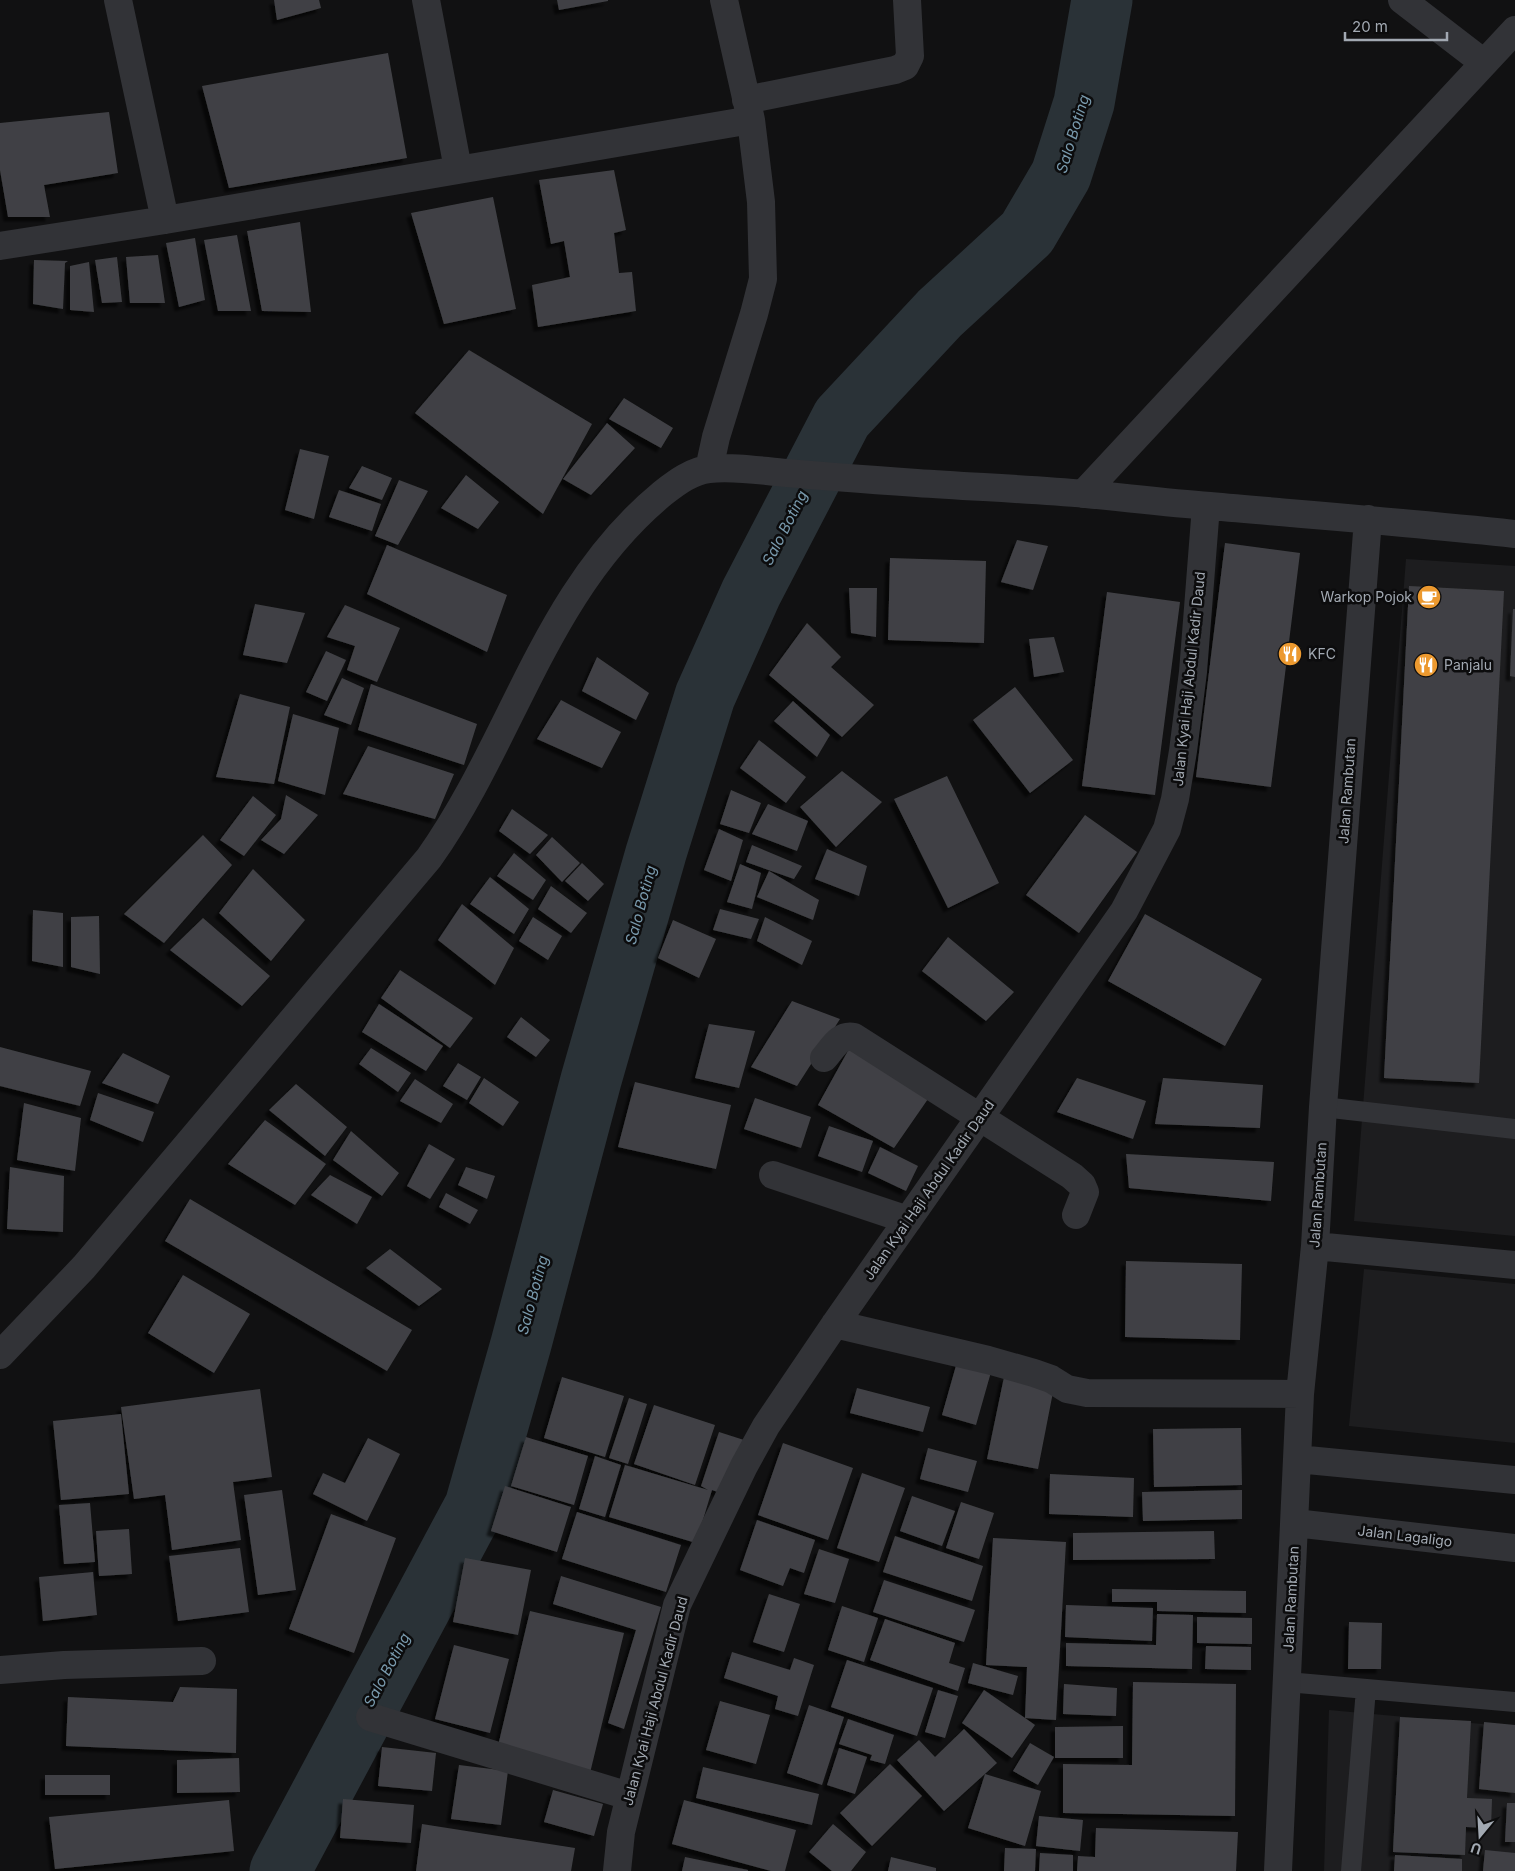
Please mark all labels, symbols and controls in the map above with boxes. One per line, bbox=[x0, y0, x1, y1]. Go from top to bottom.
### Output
scale bar bbox=[1345, 10, 1448, 42]
text: 20 m bbox=[1352, 17, 1388, 36]
water label: Salo Boting bbox=[1052, 92, 1093, 175]
water label: Salo Boting bbox=[758, 487, 811, 568]
street label: Jalan Kyai Haji Abdul Kadir Daud bbox=[1169, 571, 1208, 787]
cafe icon: Warkop Pojok bbox=[1416, 584, 1442, 610]
place label: Warkop Pojok bbox=[1321, 588, 1412, 605]
restaurant icon: KFC bbox=[1277, 641, 1303, 667]
place label: KFC bbox=[1308, 645, 1336, 662]
restaurant icon: Panjalu bbox=[1413, 652, 1439, 678]
place label: Panjalu bbox=[1444, 656, 1492, 673]
street label: Jalan Rambutan bbox=[1334, 737, 1359, 844]
water label: Salo Boting bbox=[621, 863, 660, 947]
street label: Jalan Kyai Haji Abdul Kadir Daud bbox=[860, 1096, 997, 1283]
street label: Jalan Rambutan bbox=[1305, 1141, 1330, 1248]
water label: Salo Boting bbox=[513, 1253, 552, 1337]
street label: Jalan Lagaligo bbox=[1357, 1521, 1453, 1550]
street label: Jalan Rambutan bbox=[1279, 1546, 1302, 1652]
street label: Jalan Kyai Haji Abdul Kadir Daud bbox=[618, 1594, 691, 1807]
water label: Salo Boting bbox=[359, 1629, 414, 1710]
north arrow bbox=[1455, 1811, 1505, 1861]
text: U bbox=[1468, 1839, 1483, 1859]

